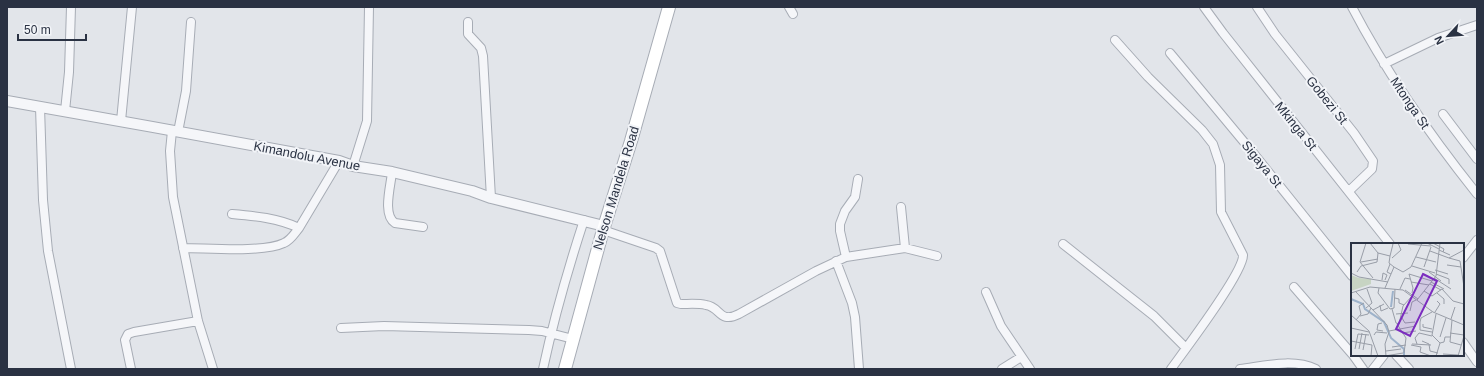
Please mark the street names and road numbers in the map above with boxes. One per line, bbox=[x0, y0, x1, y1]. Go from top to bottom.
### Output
street label: Gobezi St bbox=[1303, 73, 1351, 127]
street label: Mtonga St bbox=[1387, 74, 1433, 132]
street label: Mkinga St bbox=[1272, 99, 1320, 153]
street label: Nelson Mandela Road bbox=[590, 124, 642, 252]
street label: Kimandolu Avenue bbox=[252, 138, 362, 174]
street label: Sigaya St bbox=[1239, 138, 1286, 191]

